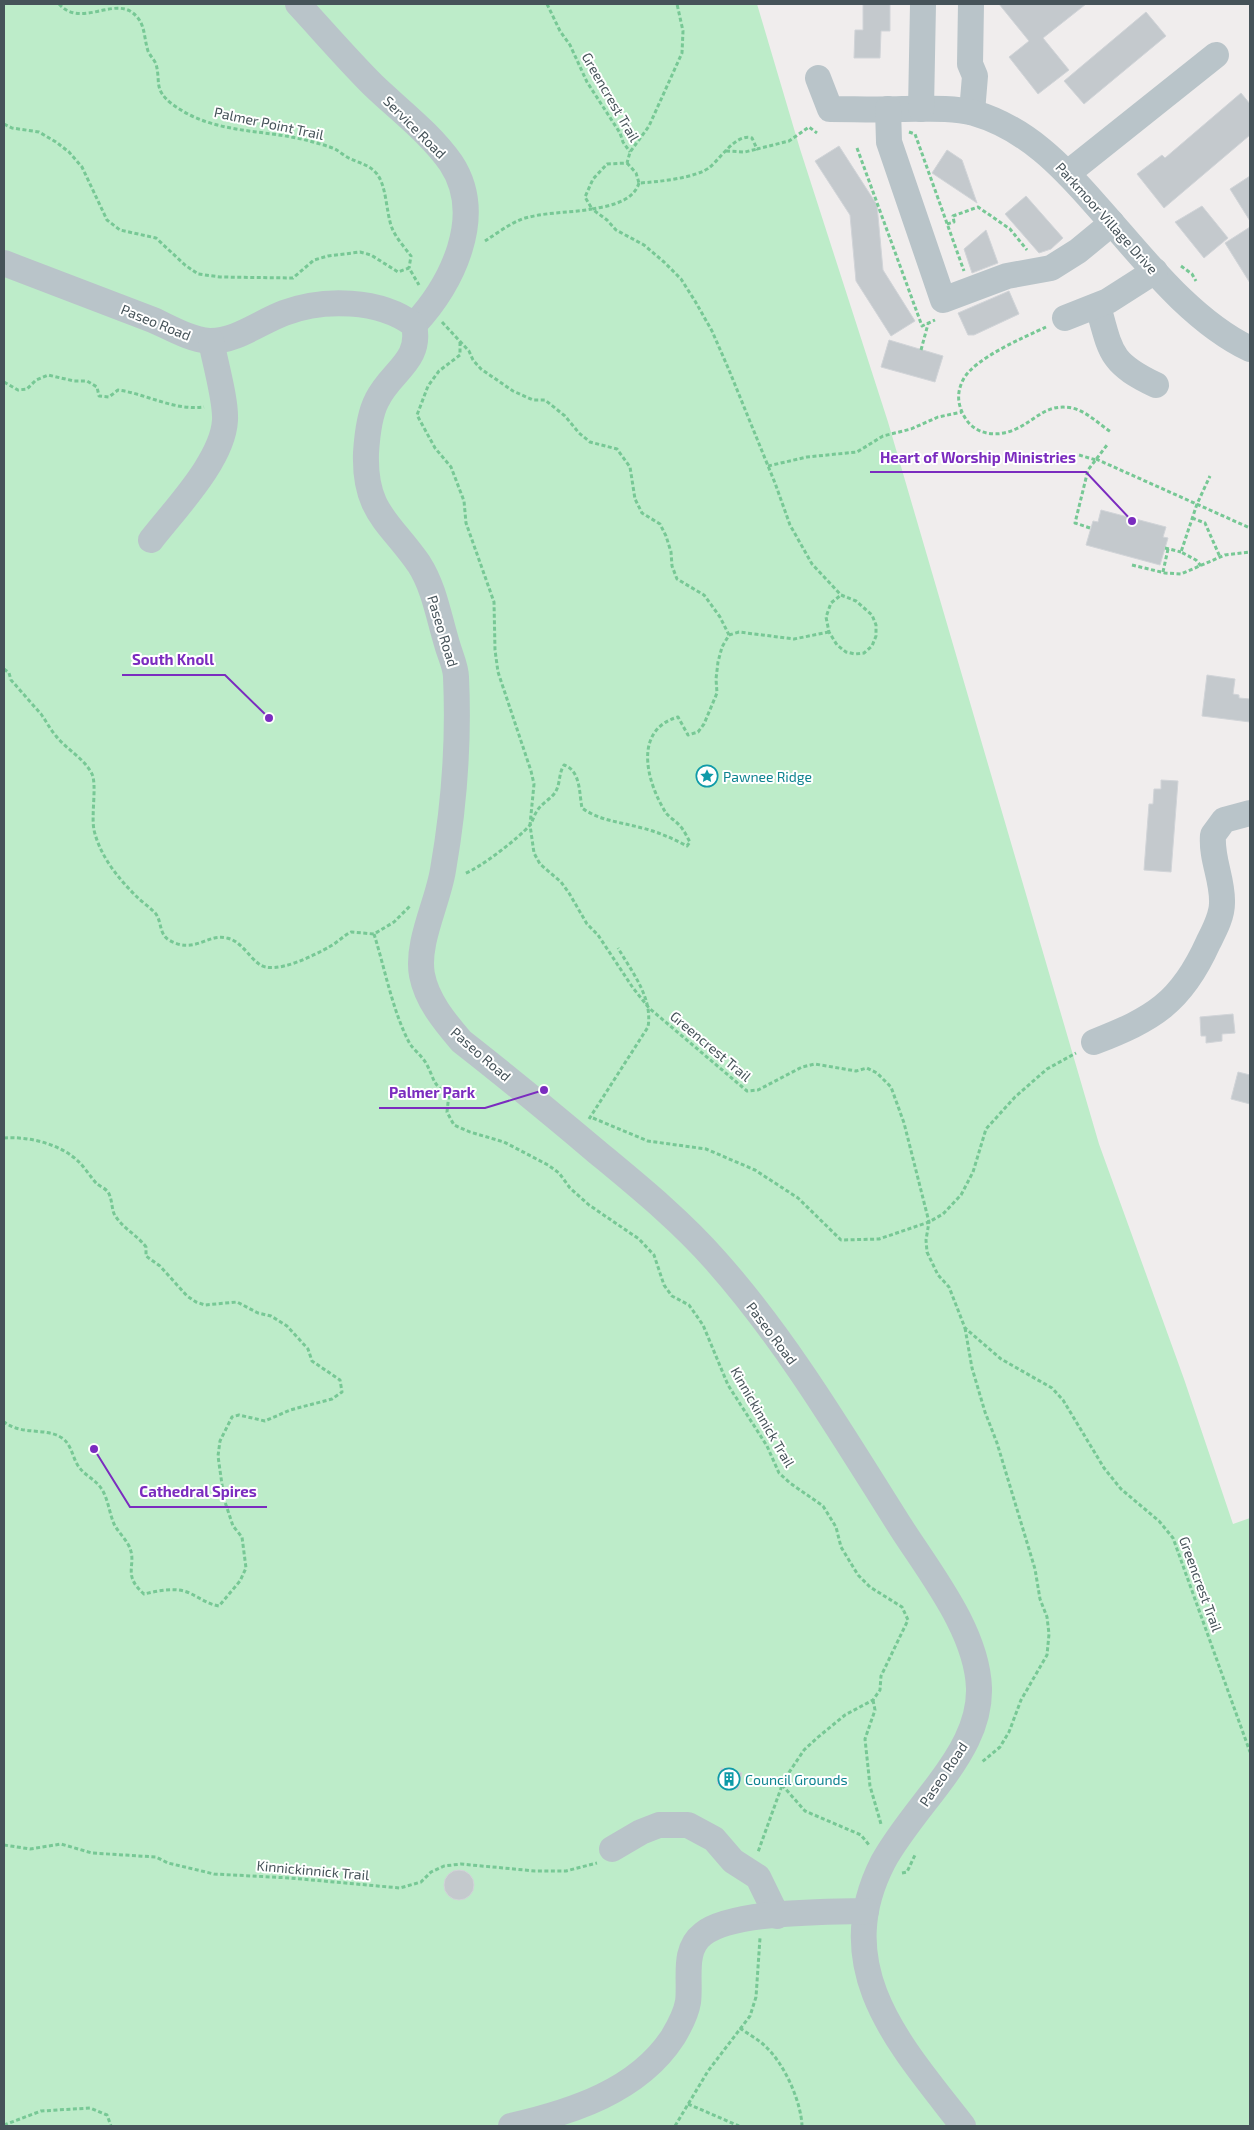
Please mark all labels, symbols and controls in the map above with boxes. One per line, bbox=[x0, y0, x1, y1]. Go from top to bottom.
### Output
street label: Greencrest Trail bbox=[579, 49, 644, 145]
street label: Service Road bbox=[380, 92, 450, 162]
street label: Palmer Point Trail bbox=[213, 103, 326, 143]
street label: Parkmoor Village Drive bbox=[1052, 159, 1162, 277]
street label: Paseo Road bbox=[119, 300, 193, 344]
callout: Heart of Worship Ministries bbox=[870, 442, 1086, 472]
text: Heart of Worship Ministries bbox=[880, 448, 1076, 466]
street label: Paseo Road bbox=[424, 593, 462, 669]
callout: South Knoll bbox=[122, 645, 225, 675]
text: South Knoll bbox=[132, 650, 214, 668]
place icon: Pawnee Ridge bbox=[695, 764, 719, 788]
place label: Pawnee Ridge bbox=[723, 768, 812, 785]
street label: Greencrest Trail bbox=[667, 1007, 755, 1085]
street label: Paseo Road bbox=[448, 1023, 514, 1085]
callout: Palmer Park bbox=[379, 1078, 485, 1108]
text: Palmer Park bbox=[389, 1083, 476, 1101]
street label: Paseo Road bbox=[743, 1298, 801, 1368]
street label: Kinnickinnick Trail bbox=[727, 1364, 799, 1471]
callout: Cathedral Spires bbox=[130, 1477, 267, 1507]
text: Cathedral Spires bbox=[139, 1482, 257, 1500]
street label: Greencrest Trail bbox=[1176, 1534, 1226, 1635]
street label: Paseo Road bbox=[915, 1739, 971, 1809]
building icon: Council Grounds bbox=[717, 1767, 741, 1791]
place label: Council Grounds bbox=[745, 1771, 848, 1788]
street label: Kinnickinnick Trail bbox=[256, 1857, 371, 1883]

